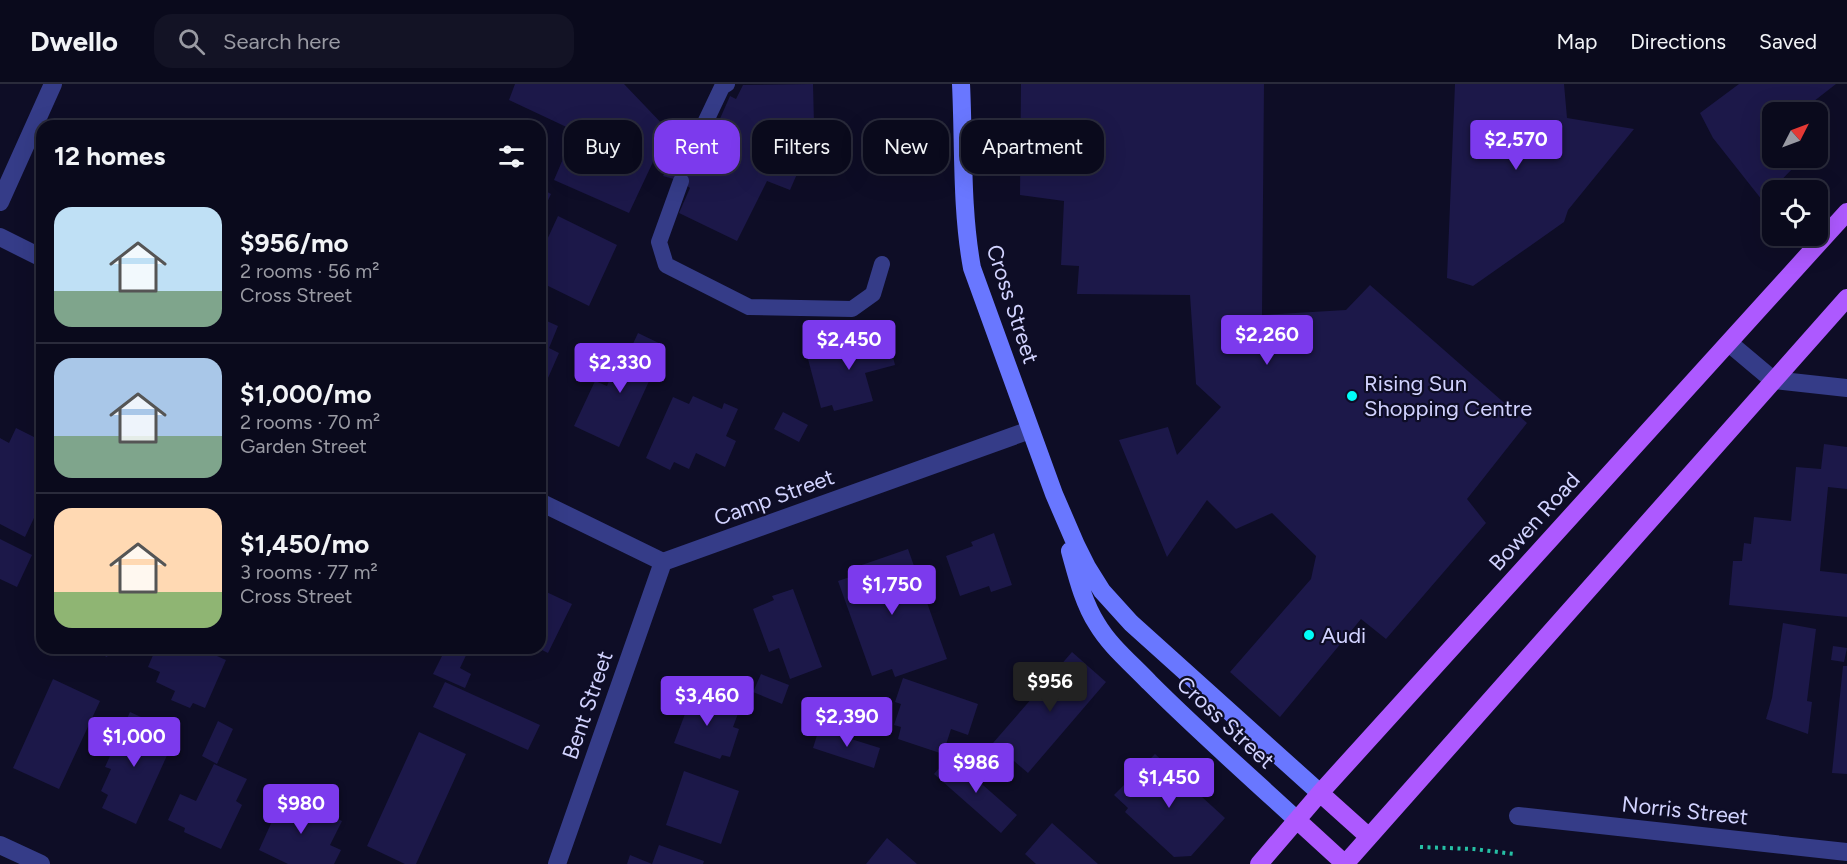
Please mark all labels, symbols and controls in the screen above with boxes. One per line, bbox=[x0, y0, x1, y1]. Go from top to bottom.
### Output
search box bbox=[154, 14, 574, 68]
text: Dwello bbox=[30, 24, 118, 58]
icon: search bbox=[175, 25, 208, 58]
text: Search here bbox=[223, 28, 341, 55]
text: Map bbox=[1556, 29, 1597, 54]
text: Directions bbox=[1630, 29, 1726, 54]
text: Saved bbox=[1759, 29, 1817, 54]
north arrow bbox=[1762, 102, 1828, 168]
map controls bbox=[1762, 102, 1828, 246]
chip: Buy bbox=[564, 120, 642, 174]
chip: Rent bbox=[654, 120, 740, 174]
chip: Filters bbox=[752, 120, 851, 174]
chip: New bbox=[863, 120, 949, 174]
chip: Apartment bbox=[961, 120, 1104, 174]
pin: $2,570 bbox=[1467, 120, 1565, 171]
text: $2,570 bbox=[1484, 127, 1548, 151]
text: 12 homes bbox=[54, 140, 165, 172]
icon: filters bbox=[495, 140, 528, 173]
button: locate bbox=[1762, 180, 1828, 246]
text: $956/mo bbox=[240, 227, 349, 259]
icon: home bbox=[102, 231, 174, 303]
street label: Cross Street bbox=[981, 241, 1044, 367]
text: 2 rooms · 56 m² bbox=[240, 259, 379, 283]
text: Cross Street bbox=[240, 283, 352, 307]
pin: $2,260 bbox=[1218, 315, 1316, 366]
pin: $2,450 bbox=[800, 320, 898, 371]
text: $2,260 bbox=[1235, 322, 1299, 346]
text: $2,450 bbox=[816, 327, 882, 351]
pin: $2,330 bbox=[571, 343, 669, 394]
text: $2,330 bbox=[589, 350, 652, 374]
place label: Rising Sun Shopping Centre bbox=[1364, 370, 1532, 422]
text: $1,000/mo bbox=[240, 378, 372, 410]
icon: home bbox=[102, 382, 174, 454]
marker: Rising Sun Shopping Centre bbox=[1345, 389, 1359, 403]
text: 2 rooms · 70 m² bbox=[240, 410, 380, 434]
text: Garden Street bbox=[240, 434, 367, 458]
street label: Camp Street bbox=[710, 463, 838, 532]
street label: Bowen Road bbox=[1483, 466, 1586, 576]
text: $1,450/mo bbox=[240, 528, 369, 560]
icon: home bbox=[102, 532, 174, 604]
text: 3 rooms · 77 m² bbox=[240, 560, 378, 584]
pin: $1,750 bbox=[843, 565, 941, 616]
text: $1,750 bbox=[862, 572, 922, 596]
text: Cross Street bbox=[240, 584, 352, 608]
place label: Audi bbox=[1321, 622, 1366, 649]
marker: Audi bbox=[1302, 628, 1316, 642]
street label: Bent Street bbox=[556, 647, 619, 763]
pin: $956 bbox=[1014, 662, 1086, 713]
text: $956 bbox=[1027, 669, 1073, 693]
street label: Cross Street bbox=[1171, 670, 1280, 774]
pin: $3,460 bbox=[658, 676, 756, 727]
text: $3,460 bbox=[675, 683, 739, 707]
pin: $2,390 bbox=[798, 697, 896, 748]
text: $2,390 bbox=[815, 704, 879, 728]
pin: $1,000 bbox=[85, 717, 183, 768]
text: $1,000 bbox=[102, 724, 166, 748]
pin: $986 bbox=[940, 743, 1012, 794]
text: $986 bbox=[953, 750, 999, 774]
pin: $1,450 bbox=[1120, 758, 1218, 809]
text: $1,450 bbox=[1138, 765, 1200, 789]
pin: $980 bbox=[265, 784, 337, 835]
street label: Norris Street bbox=[1620, 790, 1750, 831]
text: $980 bbox=[277, 791, 325, 815]

